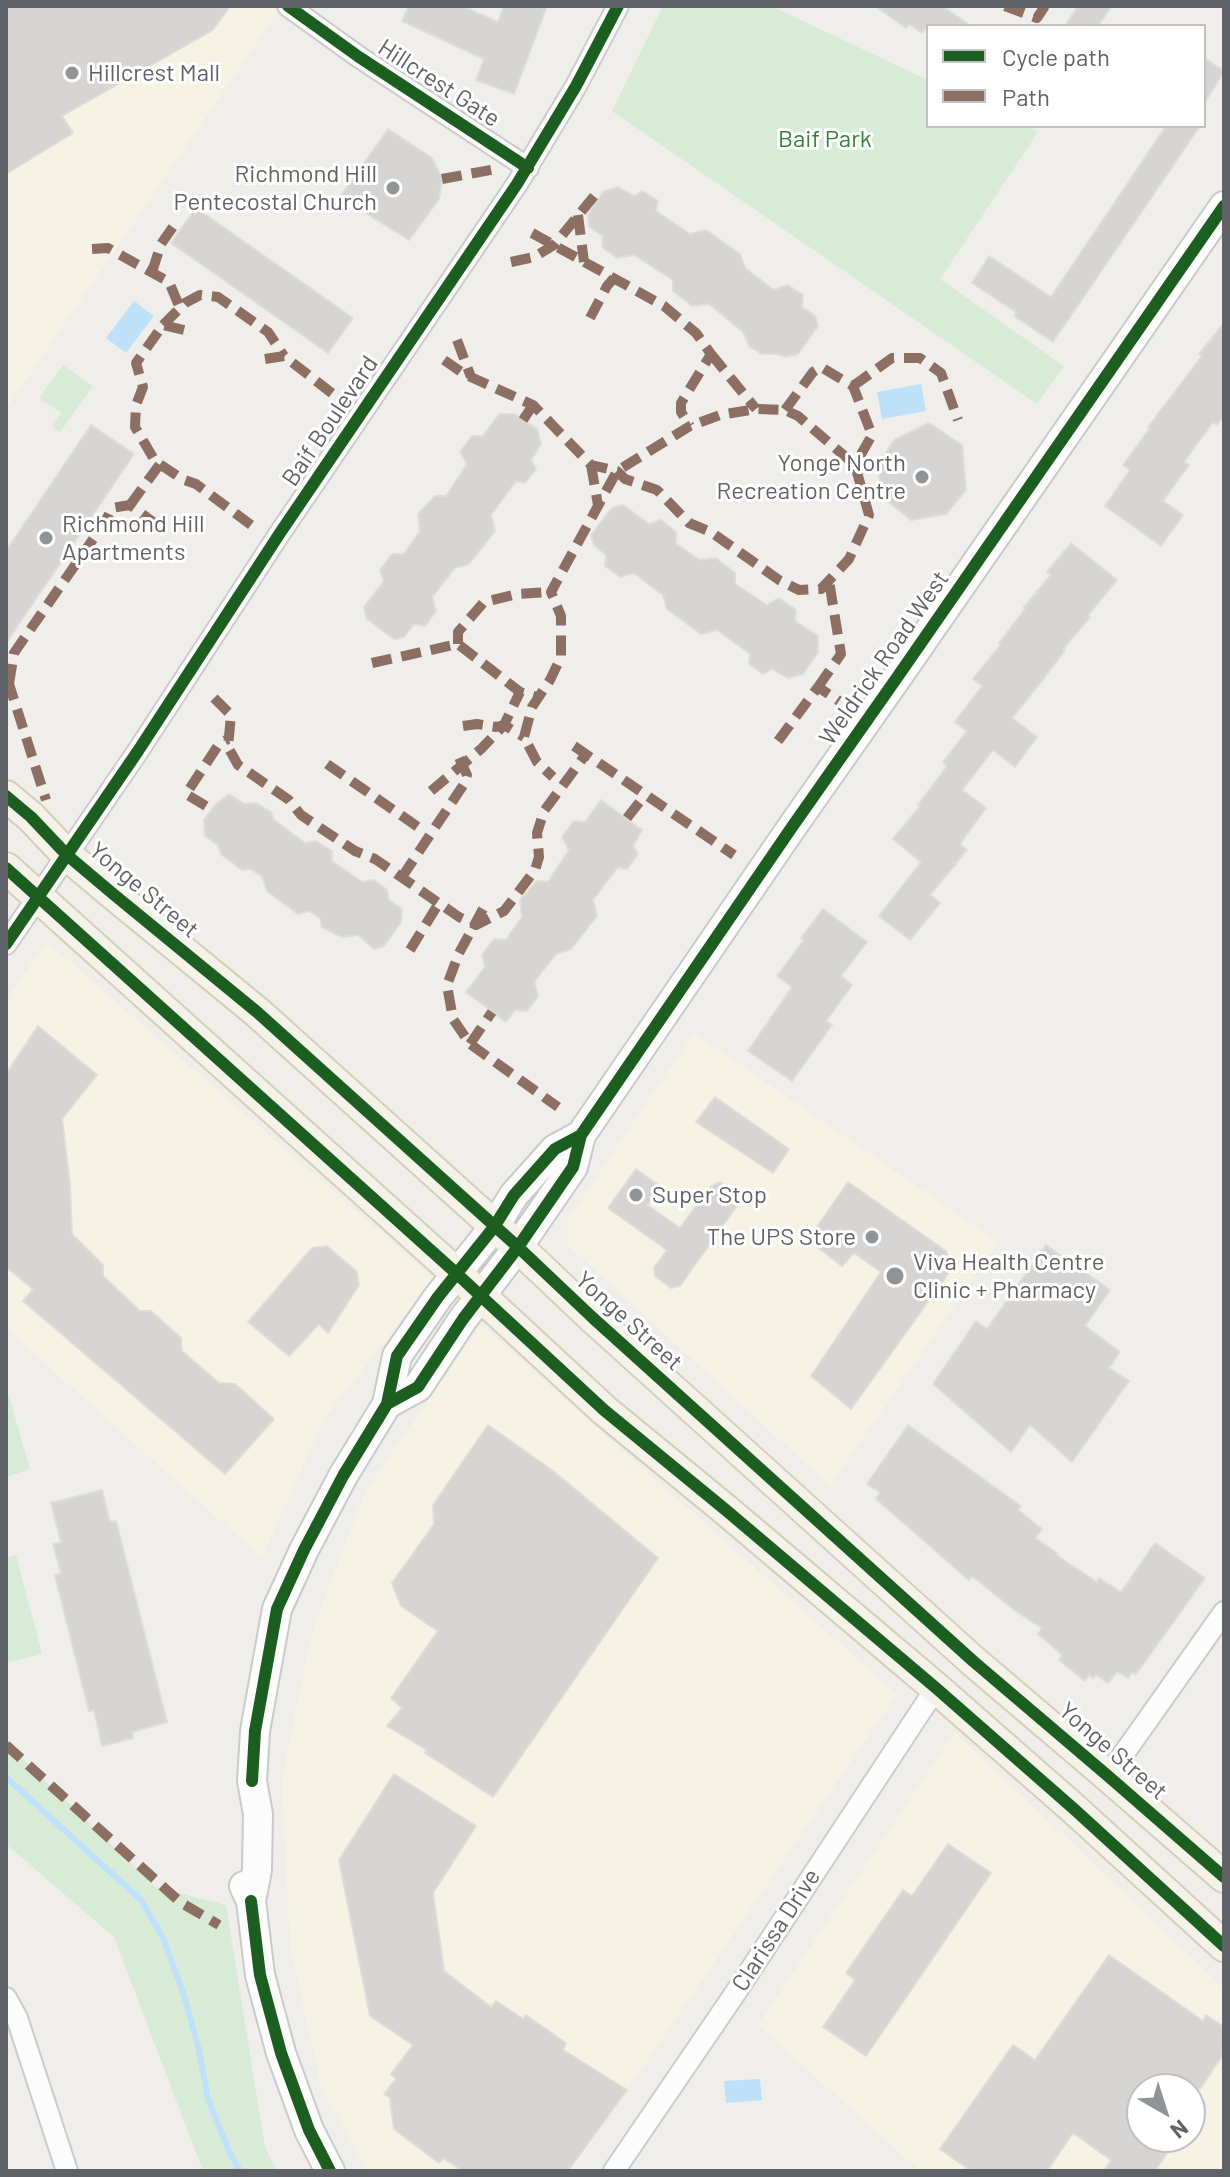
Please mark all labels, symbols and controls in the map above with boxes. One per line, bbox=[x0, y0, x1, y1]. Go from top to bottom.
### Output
legend bbox=[926, 24, 1206, 128]
street label: Hillcrest Gate bbox=[373, 33, 505, 133]
text: Cycle path bbox=[1002, 42, 1110, 71]
place label: Hillcrest Mall bbox=[88, 59, 220, 87]
marker: Hillcrest Mall bbox=[63, 64, 81, 82]
text: Path bbox=[1002, 82, 1050, 111]
park label: Baif Park bbox=[778, 125, 872, 153]
place label: Richmond Hill Pentecostal Church bbox=[174, 160, 377, 216]
marker: Richmond Hill Pentecostal Church bbox=[384, 179, 402, 197]
street label: Baif Boulevard bbox=[276, 350, 384, 492]
place label: Yonge North Recreation Centre bbox=[717, 449, 906, 505]
marker: Yonge North Recreation Centre bbox=[913, 468, 931, 486]
place label: Richmond Hill Apartments bbox=[62, 510, 205, 566]
marker: Richmond Hill Apartments bbox=[37, 529, 55, 547]
street label: Weldrick Road West bbox=[813, 565, 955, 751]
street label: Yonge Street bbox=[83, 836, 205, 944]
place label: Super Stop bbox=[652, 1181, 767, 1209]
marker: Super Stop bbox=[627, 1186, 645, 1204]
place label: The UPS Store bbox=[707, 1223, 856, 1251]
marker: The UPS Store bbox=[863, 1228, 881, 1246]
place label: Viva Health Centre Clinic + Pharmacy bbox=[913, 1248, 1104, 1304]
street label: Yonge Street bbox=[570, 1265, 688, 1377]
marker: Viva Health Centre Clinic + Pharmacy bbox=[884, 1265, 906, 1287]
street label: Yonge Street bbox=[1053, 1696, 1173, 1806]
street label: Clarissa Drive bbox=[726, 1863, 826, 1997]
north arrow bbox=[1126, 2073, 1206, 2153]
text: N bbox=[1166, 2115, 1194, 2145]

